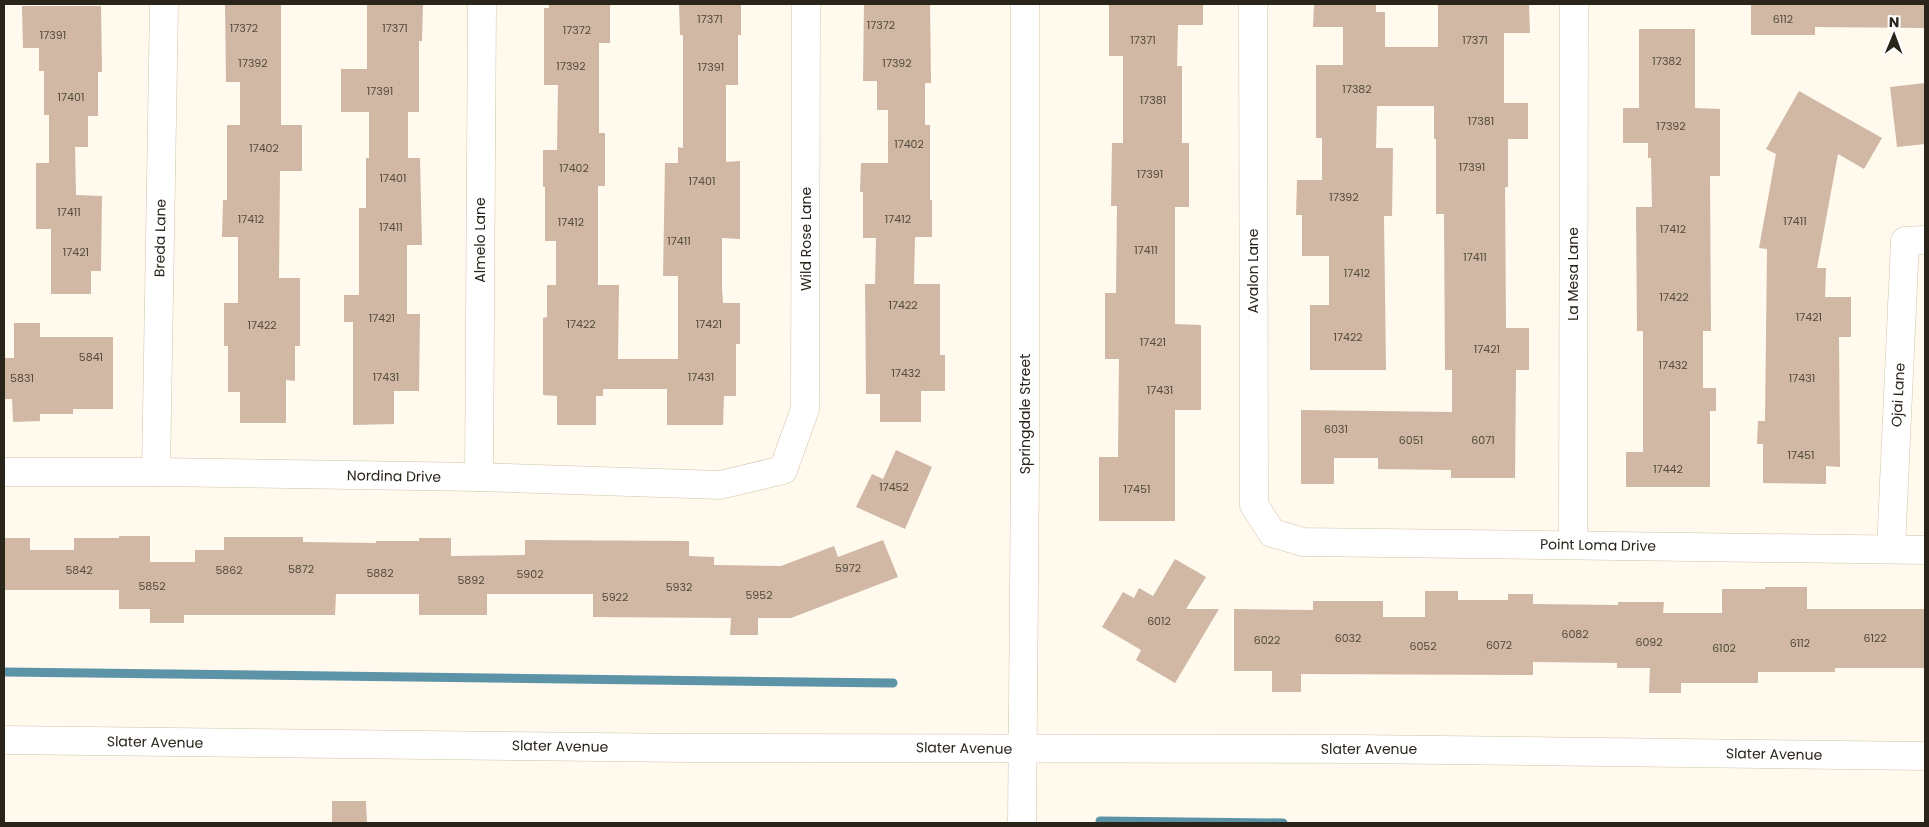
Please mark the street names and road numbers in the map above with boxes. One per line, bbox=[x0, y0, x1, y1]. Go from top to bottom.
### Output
street label: Wild Rose Lane bbox=[796, 187, 816, 291]
street label: Almelo Lane bbox=[470, 197, 490, 283]
street label: Breda Lane bbox=[149, 198, 171, 277]
street label: La Mesa Lane bbox=[1563, 227, 1583, 321]
street label: Avalon Lane bbox=[1243, 228, 1263, 314]
street label: Springdale Street bbox=[1015, 354, 1035, 474]
street label: Ojai Lane bbox=[1886, 362, 1910, 428]
street label: Nordina Drive bbox=[347, 465, 442, 487]
street label: Point Loma Drive bbox=[1540, 534, 1656, 556]
street label: Slater Avenue bbox=[107, 731, 204, 753]
street label: Slater Avenue bbox=[512, 735, 609, 757]
street label: Slater Avenue bbox=[916, 737, 1013, 759]
street label: Slater Avenue bbox=[1321, 739, 1418, 759]
street label: Slater Avenue bbox=[1726, 743, 1823, 765]

